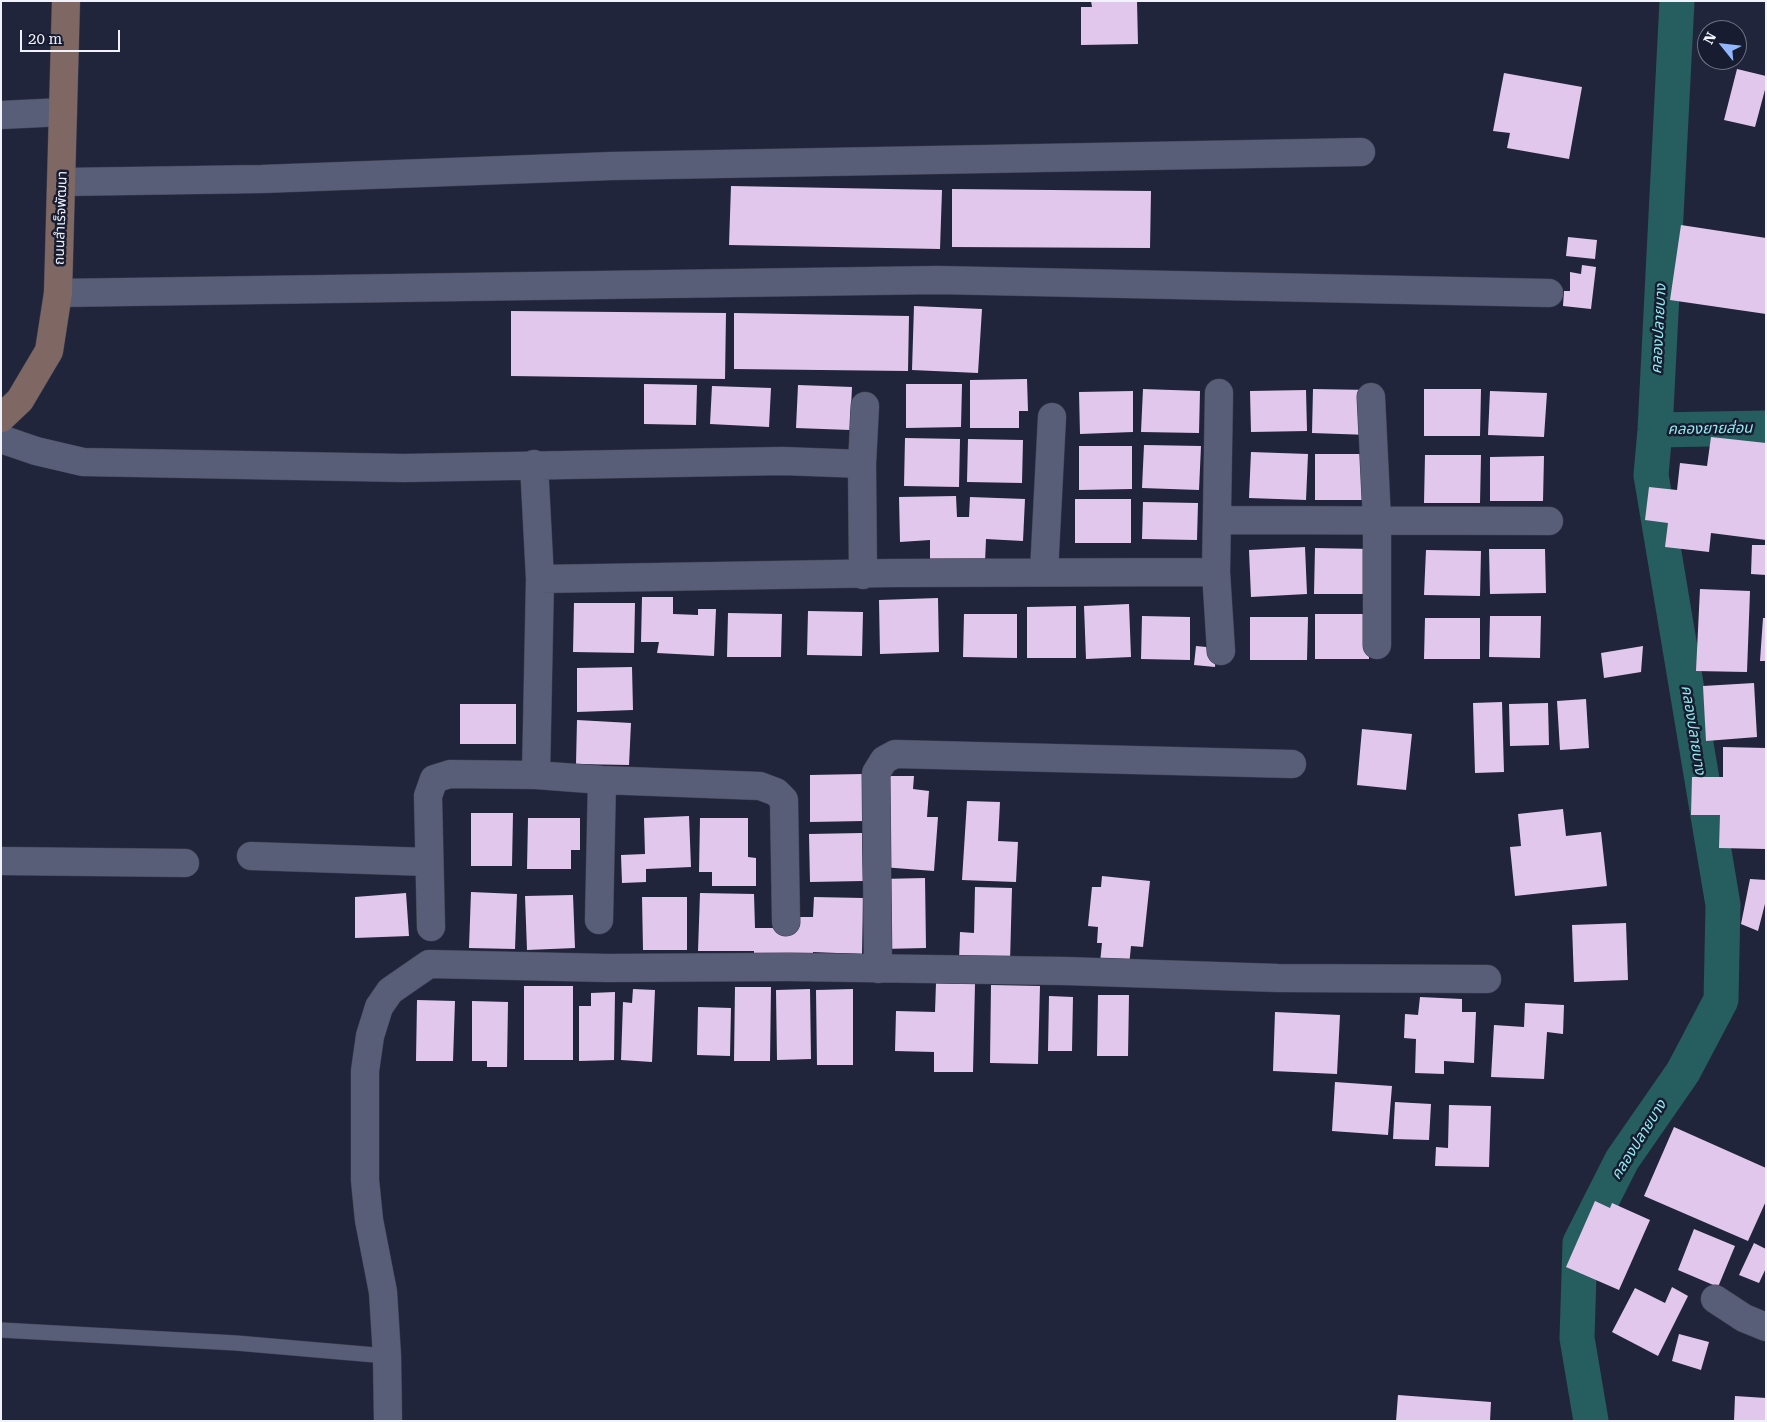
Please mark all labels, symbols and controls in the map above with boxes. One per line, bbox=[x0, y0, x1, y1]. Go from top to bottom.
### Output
scale bar bbox=[22, 20, 122, 52]
north arrow bbox=[1697, 20, 1747, 70]
text: 20 m bbox=[28, 30, 62, 48]
text: N bbox=[1700, 30, 1719, 47]
street label: ถนนสำเร็จพัฒนา bbox=[51, 171, 71, 265]
water label: คลองปลายบาง bbox=[1648, 283, 1670, 375]
water label: คลองยายส่อน bbox=[1667, 419, 1753, 439]
water label: คลองปลายบาง bbox=[1677, 684, 1709, 776]
water label: คลองปลายบาง bbox=[1607, 1097, 1671, 1183]

